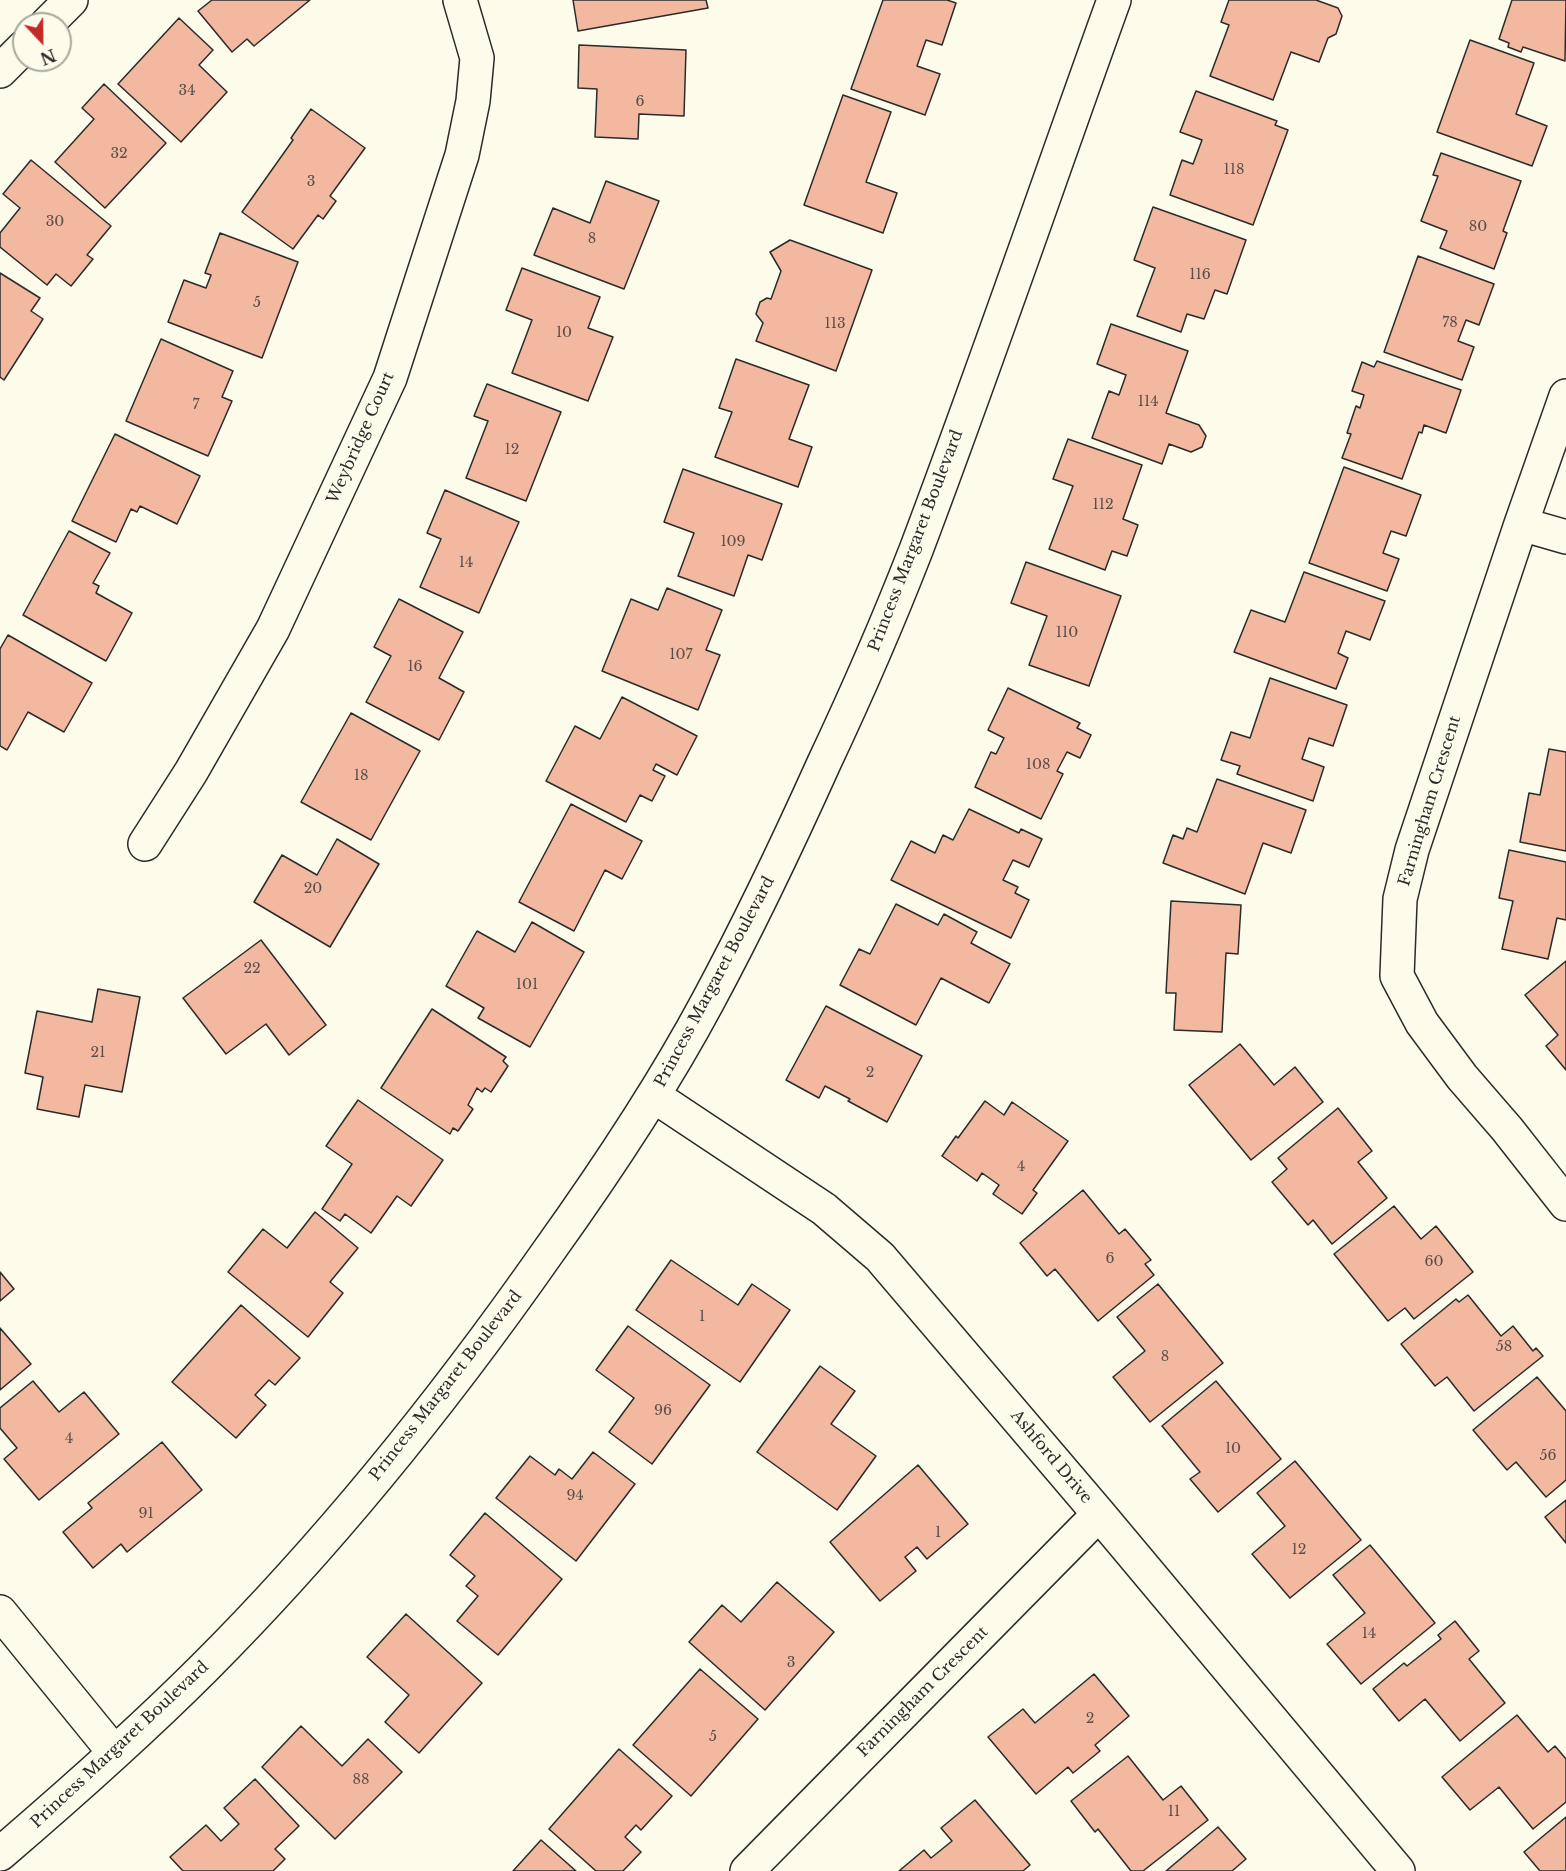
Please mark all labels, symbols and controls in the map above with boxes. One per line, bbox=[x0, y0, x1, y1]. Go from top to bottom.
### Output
north arrow bbox=[12, 12, 72, 72]
text: N bbox=[37, 45, 59, 69]
house number: 34 bbox=[179, 83, 195, 99]
house number: 6 bbox=[635, 94, 645, 110]
house number: 32 bbox=[110, 146, 128, 162]
house number: 118 bbox=[1224, 162, 1244, 178]
house number: 3 bbox=[307, 174, 315, 190]
house number: 30 bbox=[46, 214, 64, 230]
house number: 80 bbox=[1469, 219, 1487, 235]
house number: 8 bbox=[588, 231, 596, 247]
house number: 116 bbox=[1189, 267, 1211, 283]
house number: 5 bbox=[253, 295, 261, 311]
house number: 78 bbox=[1442, 315, 1458, 331]
house number: 113 bbox=[824, 316, 846, 332]
house number: 10 bbox=[556, 325, 572, 341]
street label: Weybridge Court bbox=[323, 369, 399, 507]
house number: 114 bbox=[1138, 394, 1158, 410]
house number: 7 bbox=[192, 397, 200, 413]
street label: Princess Margaret Boulevard bbox=[865, 427, 967, 655]
house number: 12 bbox=[505, 442, 519, 458]
house number: 112 bbox=[1092, 497, 1114, 513]
house number: 109 bbox=[720, 534, 746, 550]
house number: 14 bbox=[459, 555, 473, 571]
house number: 110 bbox=[1056, 625, 1078, 641]
house number: 107 bbox=[669, 647, 693, 663]
house number: 16 bbox=[407, 659, 423, 675]
street label: Farningham Crescent bbox=[1395, 714, 1465, 888]
house number: 108 bbox=[1026, 757, 1050, 773]
house number: 18 bbox=[354, 768, 368, 784]
street label: Princess Margaret Boulevard bbox=[651, 873, 779, 1091]
house number: 20 bbox=[304, 881, 322, 897]
house number: 22 bbox=[243, 961, 261, 977]
house number: 101 bbox=[516, 977, 538, 993]
house number: 21 bbox=[91, 1045, 105, 1061]
house number: 2 bbox=[866, 1065, 874, 1081]
house number: 4 bbox=[1017, 1159, 1025, 1175]
house number: 6 bbox=[1105, 1251, 1115, 1267]
house number: 60 bbox=[1425, 1254, 1443, 1270]
street label: Princess Margaret Boulevard bbox=[366, 1287, 526, 1485]
house number: 1 bbox=[699, 1309, 705, 1325]
house number: 58 bbox=[1496, 1339, 1512, 1355]
house number: 8 bbox=[1161, 1349, 1169, 1365]
house number: 96 bbox=[654, 1403, 672, 1419]
street label: Ashford Drive bbox=[1006, 1406, 1096, 1508]
house number: 4 bbox=[65, 1431, 73, 1447]
house number: 10 bbox=[1225, 1441, 1241, 1457]
house number: 56 bbox=[1540, 1448, 1556, 1464]
house number: 94 bbox=[566, 1488, 584, 1504]
house number: 91 bbox=[138, 1506, 154, 1522]
house number: 1 bbox=[935, 1525, 941, 1541]
house number: 12 bbox=[1292, 1542, 1306, 1558]
street label: Farningham Crescent bbox=[854, 1623, 992, 1761]
house number: 14 bbox=[1362, 1626, 1376, 1642]
house number: 3 bbox=[787, 1655, 795, 1671]
street label: Princess Margaret Boulevard bbox=[27, 1658, 213, 1832]
house number: 2 bbox=[1086, 1711, 1094, 1727]
house number: 5 bbox=[709, 1729, 717, 1745]
house number: 88 bbox=[353, 1772, 369, 1788]
house number: 11 bbox=[1168, 1804, 1180, 1820]

